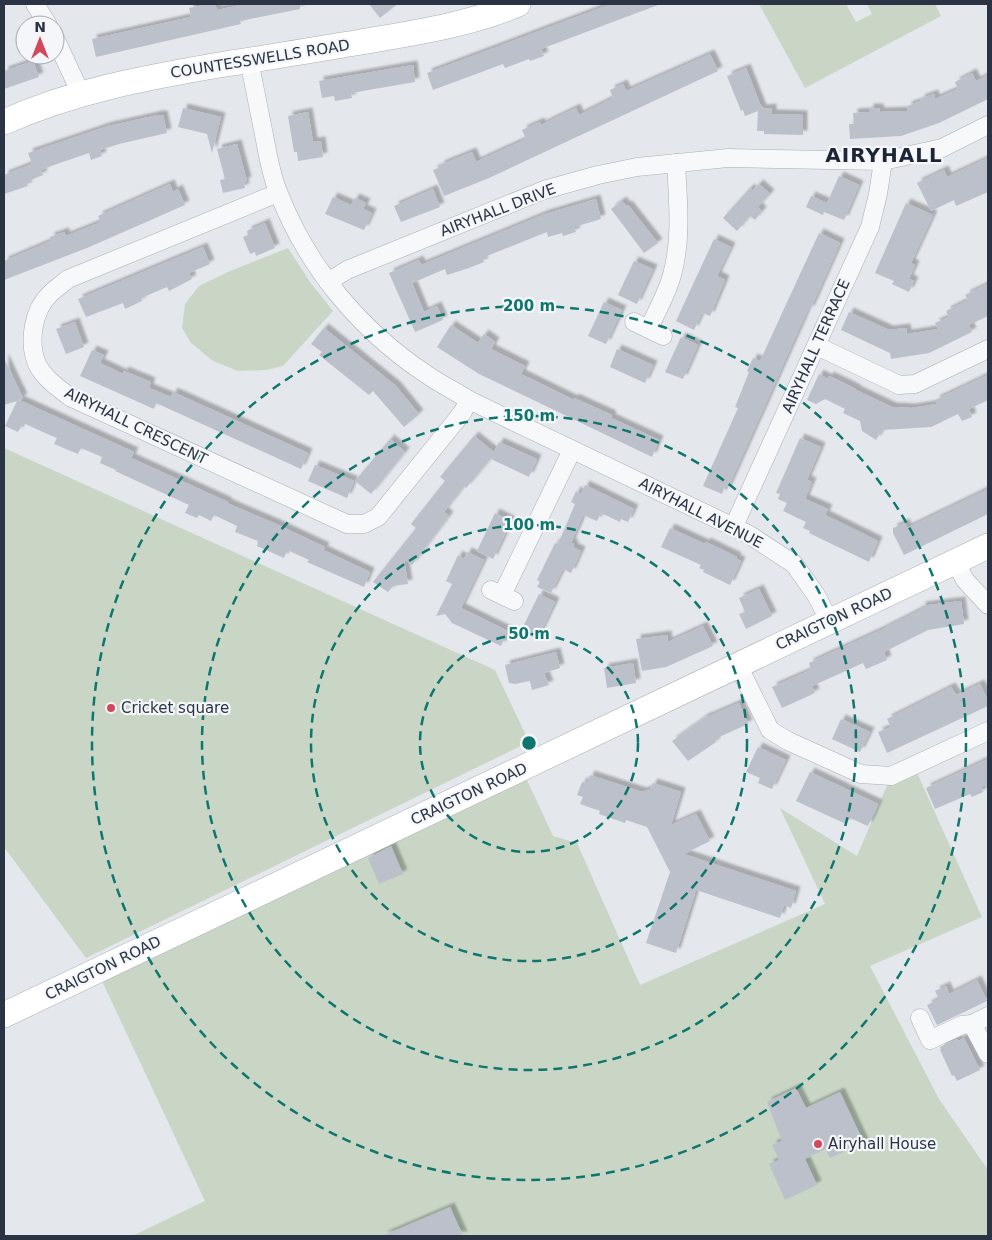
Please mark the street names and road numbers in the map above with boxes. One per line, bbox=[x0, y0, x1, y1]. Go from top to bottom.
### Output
street label: COUNTESSWELLS ROAD bbox=[169, 36, 351, 82]
street label: AIRYHALL DRIVE bbox=[438, 180, 558, 240]
street label: AIRYHALL TERRACE bbox=[778, 276, 854, 416]
street label: AIRYHALL CRESCENT bbox=[62, 384, 211, 469]
street label: AIRYHALL AVENUE bbox=[636, 474, 766, 552]
street label: CRAIGTON ROAD bbox=[773, 584, 895, 654]
street label: CRAIGTON ROAD bbox=[408, 759, 530, 829]
street label: CRAIGTON ROAD bbox=[42, 932, 164, 1004]

